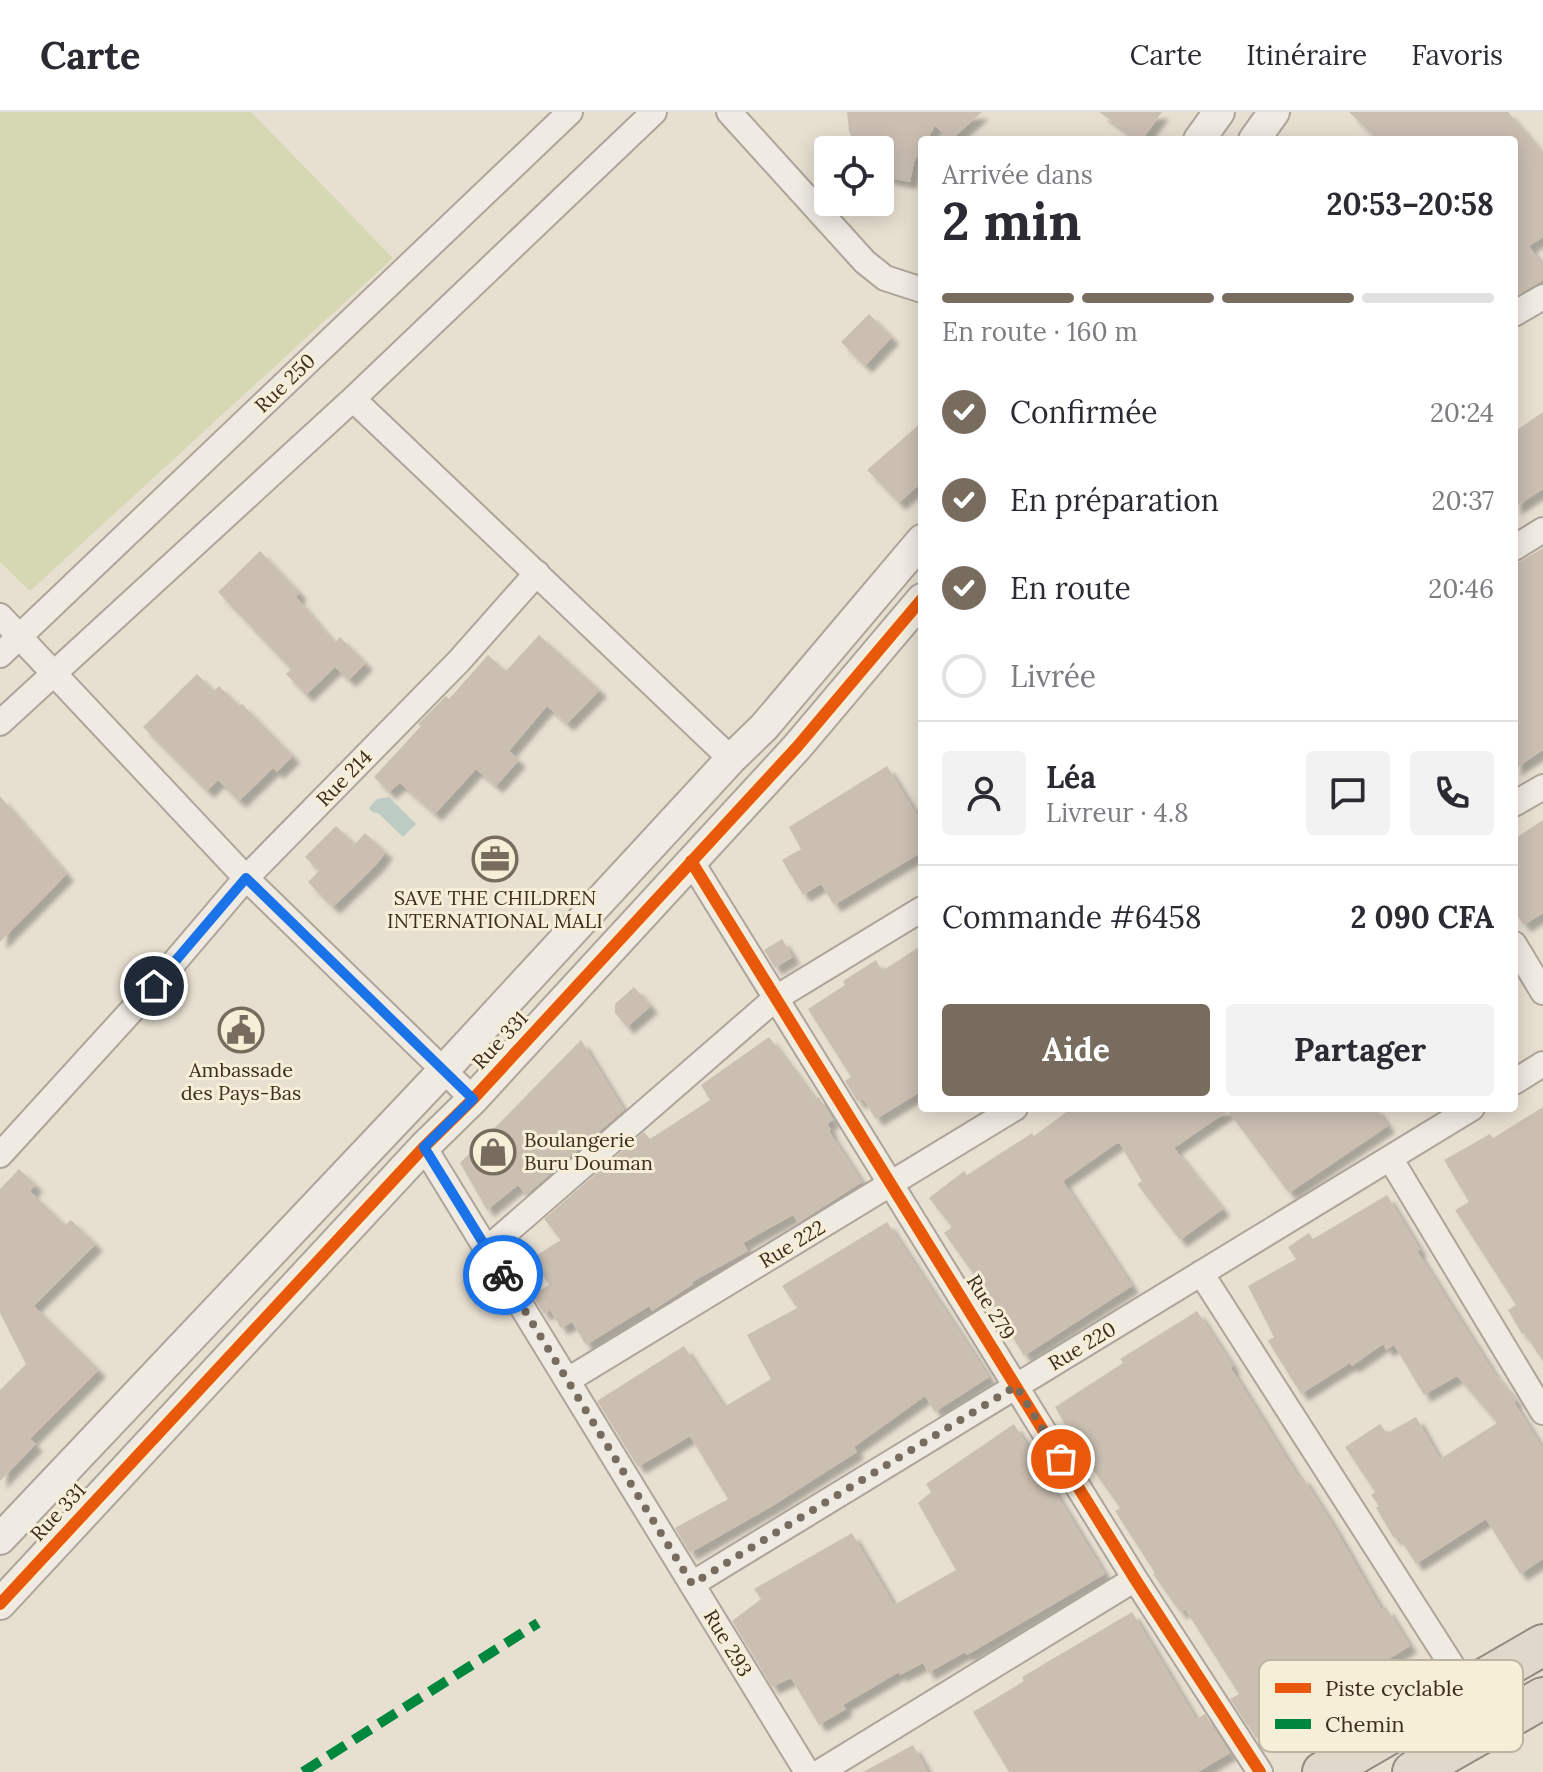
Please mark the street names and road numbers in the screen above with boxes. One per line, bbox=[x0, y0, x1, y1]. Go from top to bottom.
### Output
street label: Rue 250 bbox=[249, 348, 320, 418]
street label: Rue 214 bbox=[311, 744, 377, 811]
street label: Rue 331 bbox=[467, 1005, 533, 1074]
street label: Rue 222 bbox=[754, 1214, 829, 1273]
street label: Rue 279 bbox=[962, 1270, 1021, 1344]
street label: Rue 220 bbox=[1043, 1316, 1120, 1375]
street label: Rue 331 bbox=[25, 1477, 91, 1546]
street label: Rue 293 bbox=[699, 1605, 758, 1681]

